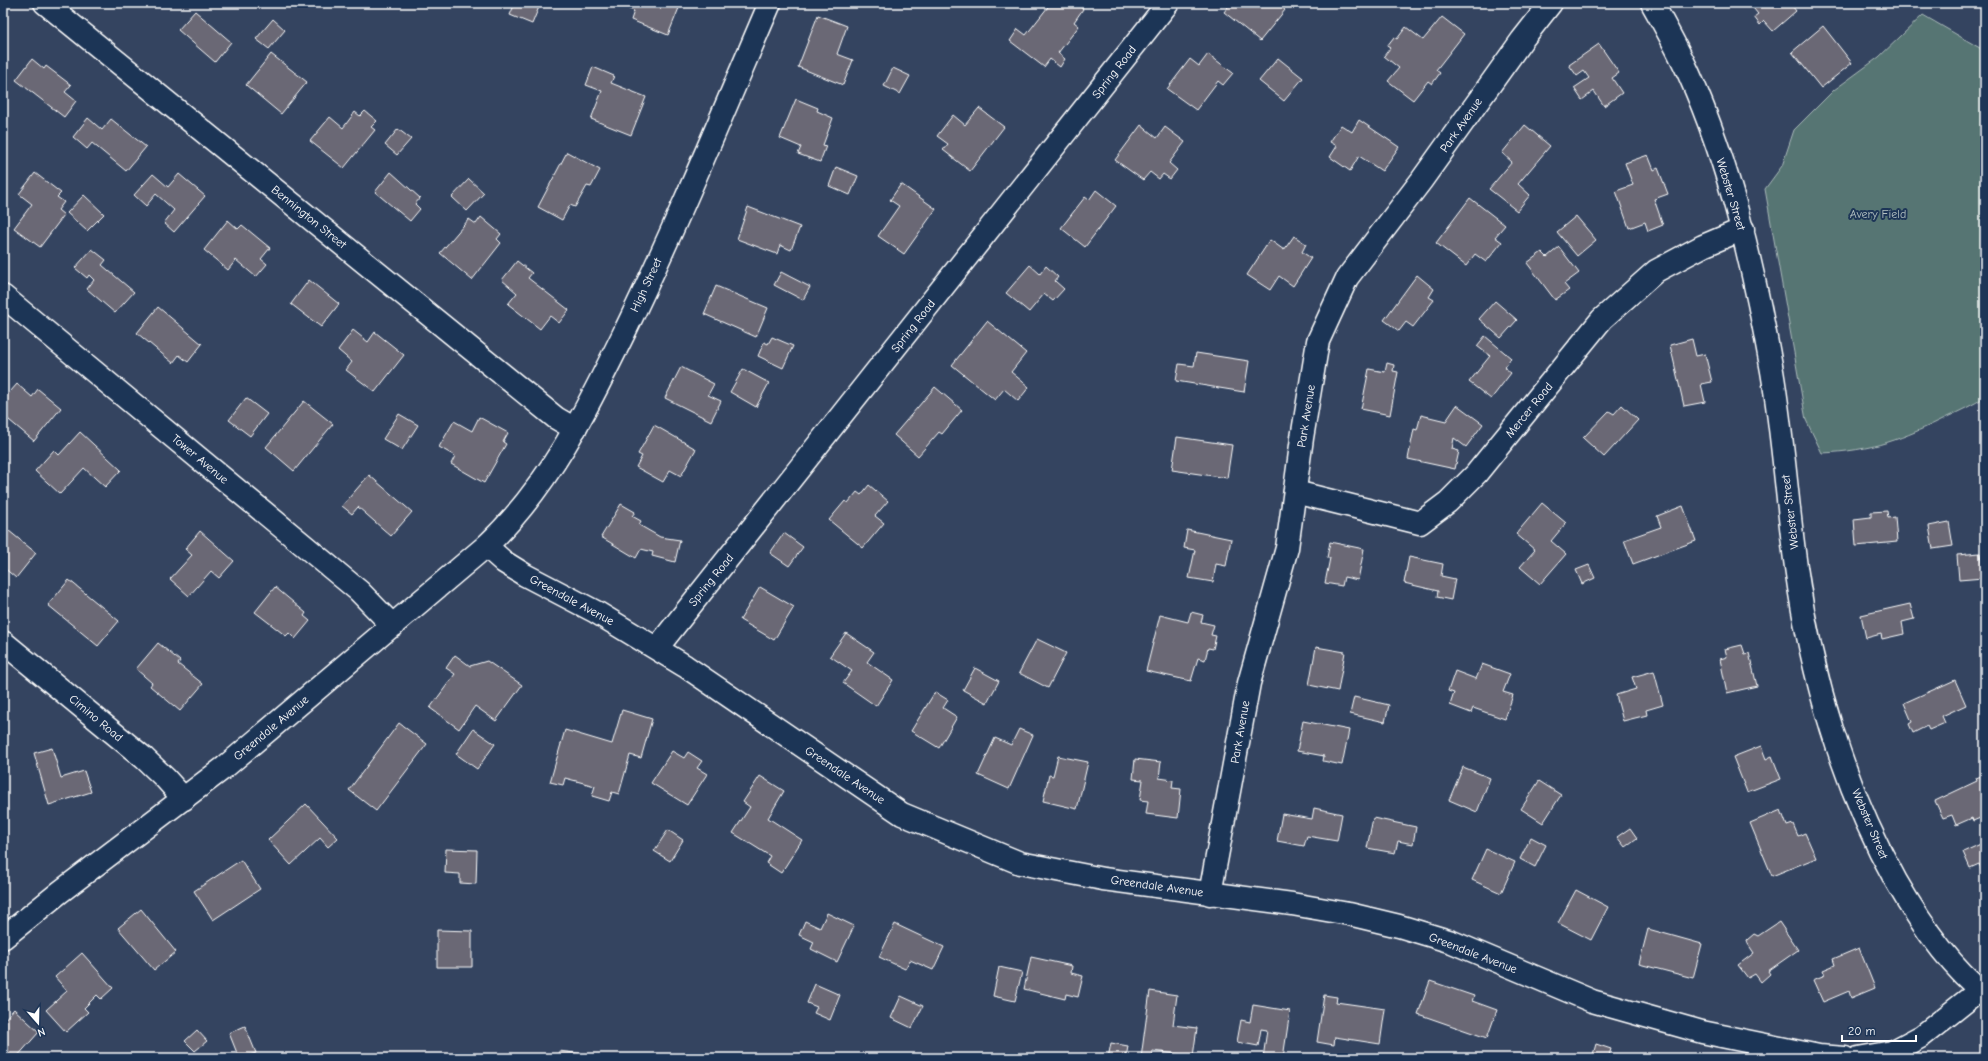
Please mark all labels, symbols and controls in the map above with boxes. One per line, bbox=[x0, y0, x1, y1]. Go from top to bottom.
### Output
street label: Spring Road bbox=[1089, 43, 1139, 101]
street label: Park Avenue bbox=[1437, 95, 1485, 155]
street label: Webster Street bbox=[1713, 156, 1749, 232]
street label: Bennington Street bbox=[269, 182, 350, 252]
park label: Avery Field bbox=[1850, 207, 1906, 221]
street label: High Street bbox=[627, 255, 665, 314]
street label: Spring Road bbox=[888, 297, 938, 355]
street label: Mercer Road bbox=[1502, 380, 1556, 440]
street label: Park Avenue bbox=[1294, 384, 1318, 448]
street label: Tower Avenue bbox=[169, 431, 231, 487]
street label: Webster Street bbox=[1778, 473, 1802, 550]
street label: Spring Road bbox=[686, 551, 736, 609]
street label: Greendale Avenue bbox=[527, 572, 617, 628]
street label: Cimino Road bbox=[66, 692, 126, 744]
street label: Greendale Avenue bbox=[231, 693, 311, 763]
street label: Park Avenue bbox=[1228, 700, 1252, 764]
street label: Greendale Avenue bbox=[802, 743, 888, 807]
street label: Webster Street bbox=[1849, 787, 1891, 862]
street label: Greendale Avenue bbox=[1110, 873, 1204, 899]
street label: Greendale Avenue bbox=[1427, 930, 1519, 976]
north arrow bbox=[18, 1003, 58, 1043]
scale bar bbox=[1842, 1017, 1916, 1043]
text: 20 m bbox=[1848, 1024, 1876, 1038]
text: N bbox=[36, 1025, 47, 1039]

